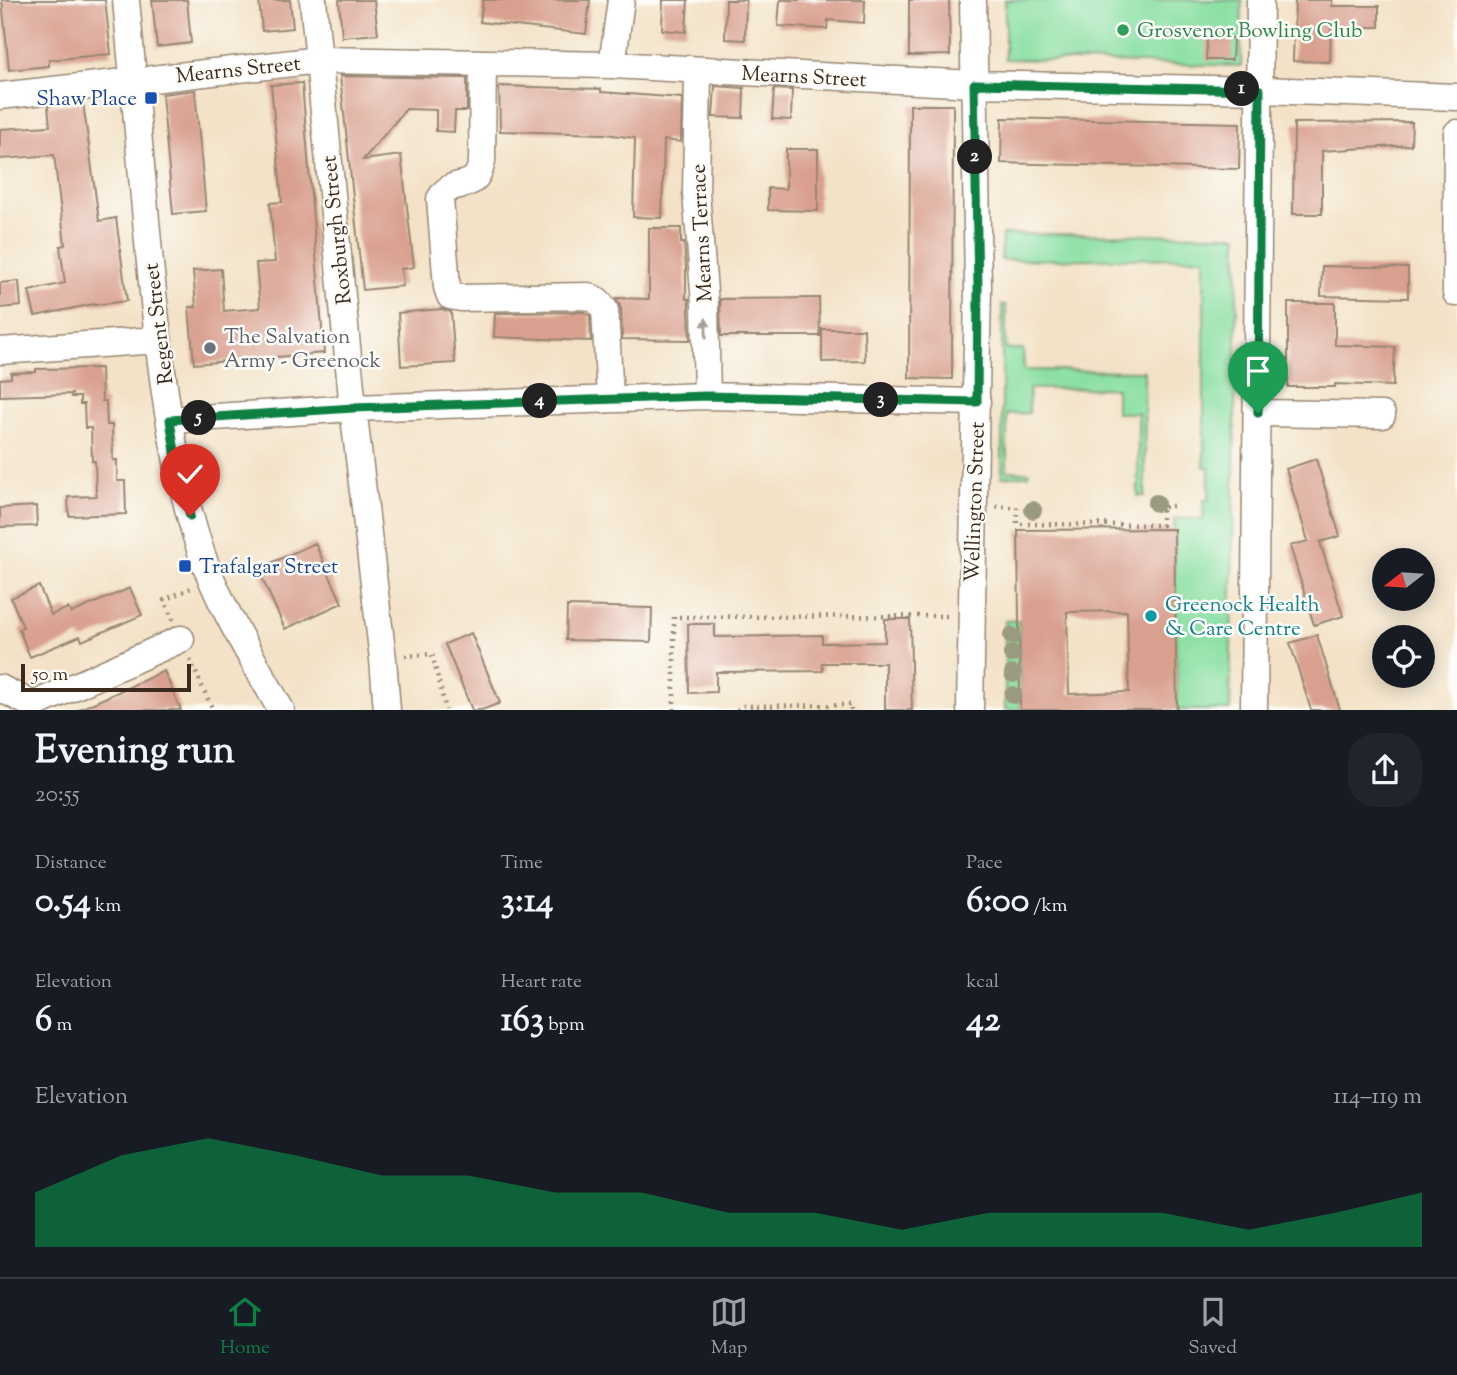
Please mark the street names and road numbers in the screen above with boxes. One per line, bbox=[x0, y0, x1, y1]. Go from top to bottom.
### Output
street label: Mearns Street bbox=[174, 50, 302, 92]
street label: Mearns Street bbox=[741, 60, 867, 96]
street label: Roxburgh Street bbox=[315, 154, 361, 306]
street label: Mearns Terrace bbox=[684, 163, 722, 303]
street label: Regent Street bbox=[138, 261, 182, 386]
street label: Wellington Street bbox=[958, 421, 994, 583]

